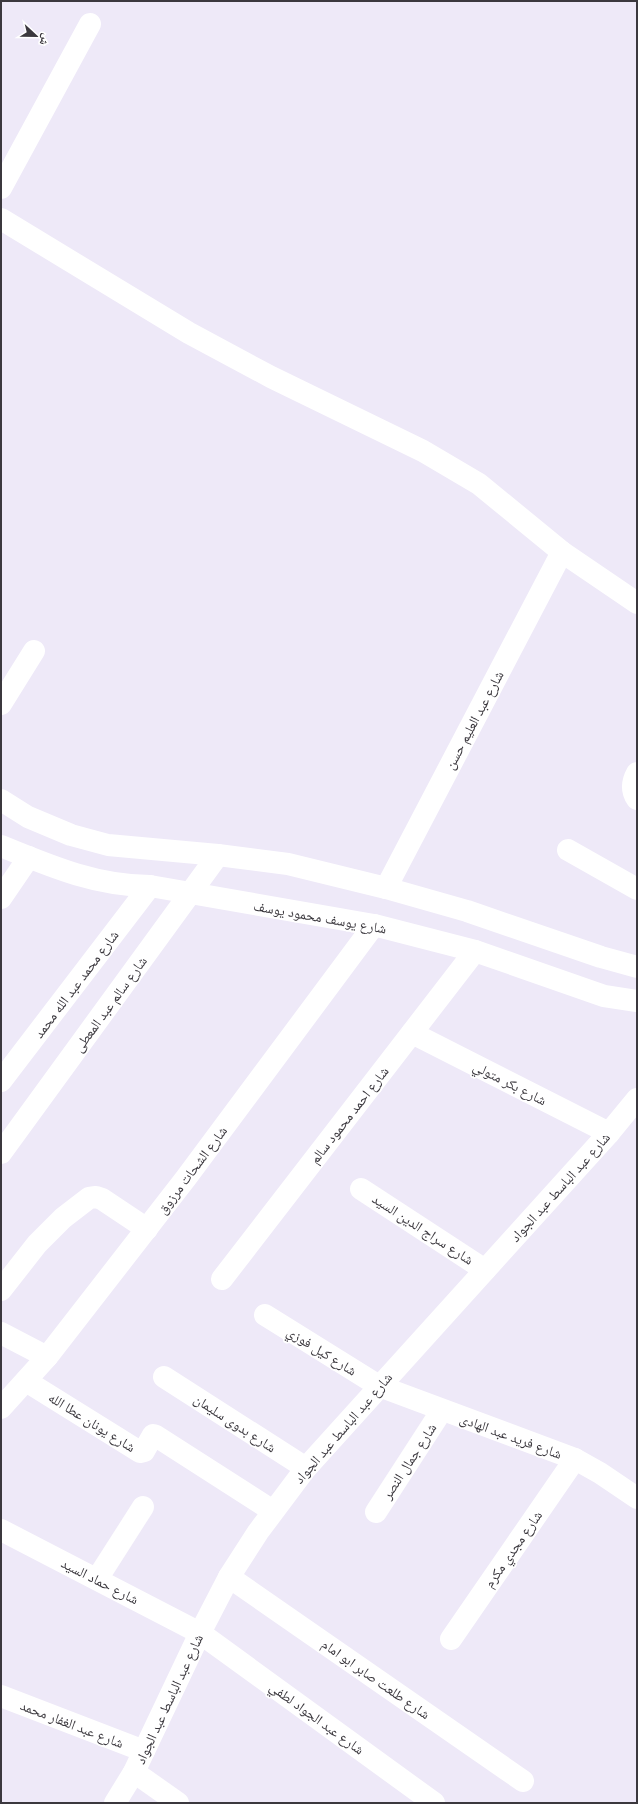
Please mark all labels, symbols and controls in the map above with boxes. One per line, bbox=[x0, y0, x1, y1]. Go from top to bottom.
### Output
north arrow bbox=[16, 16, 56, 56]
text: ش bbox=[36, 31, 53, 48]
street label: شارع عبد العليم حسن bbox=[441, 668, 508, 773]
street label: شارع يوسف محمود يوسف bbox=[252, 897, 388, 939]
street label: شارع محمد عبد الله محمد bbox=[30, 927, 123, 1042]
street label: شارع سالم عبد المعطى bbox=[70, 953, 152, 1056]
street label: شارع بكر متولي bbox=[469, 1058, 549, 1111]
street label: شارع احمد محمود سالم bbox=[306, 1063, 393, 1168]
street label: شارع الشحات مرزوق bbox=[154, 1123, 232, 1218]
street label: شارع عبد الباسط عبد الجواد bbox=[507, 1129, 615, 1246]
street label: شارع سراج الدين السيد bbox=[368, 1190, 477, 1269]
street label: شارع كيل فوزي bbox=[282, 1323, 360, 1382]
street label: شارع عبد الباسط عبد الجواد bbox=[291, 1369, 397, 1488]
street label: شارع يونان عطا الله bbox=[45, 1389, 138, 1457]
street label: شارع بدوى سليمان bbox=[190, 1391, 279, 1457]
street label: شارع فريد عبد الهادى bbox=[457, 1410, 564, 1464]
street label: شارع جمال النصر bbox=[378, 1420, 441, 1504]
street label: شارع مجدي مكرم bbox=[481, 1508, 548, 1592]
street label: شارع حماد السيد bbox=[58, 1555, 141, 1609]
street label: شارع عبد الباسط عبد الجواد bbox=[132, 1632, 208, 1767]
street label: شارع طلعت صابر ابو امام bbox=[318, 1636, 433, 1724]
street label: شارع عبد الجواد لطفي bbox=[265, 1678, 367, 1761]
street label: شارع عبد الغفار محمد bbox=[17, 1697, 126, 1753]

